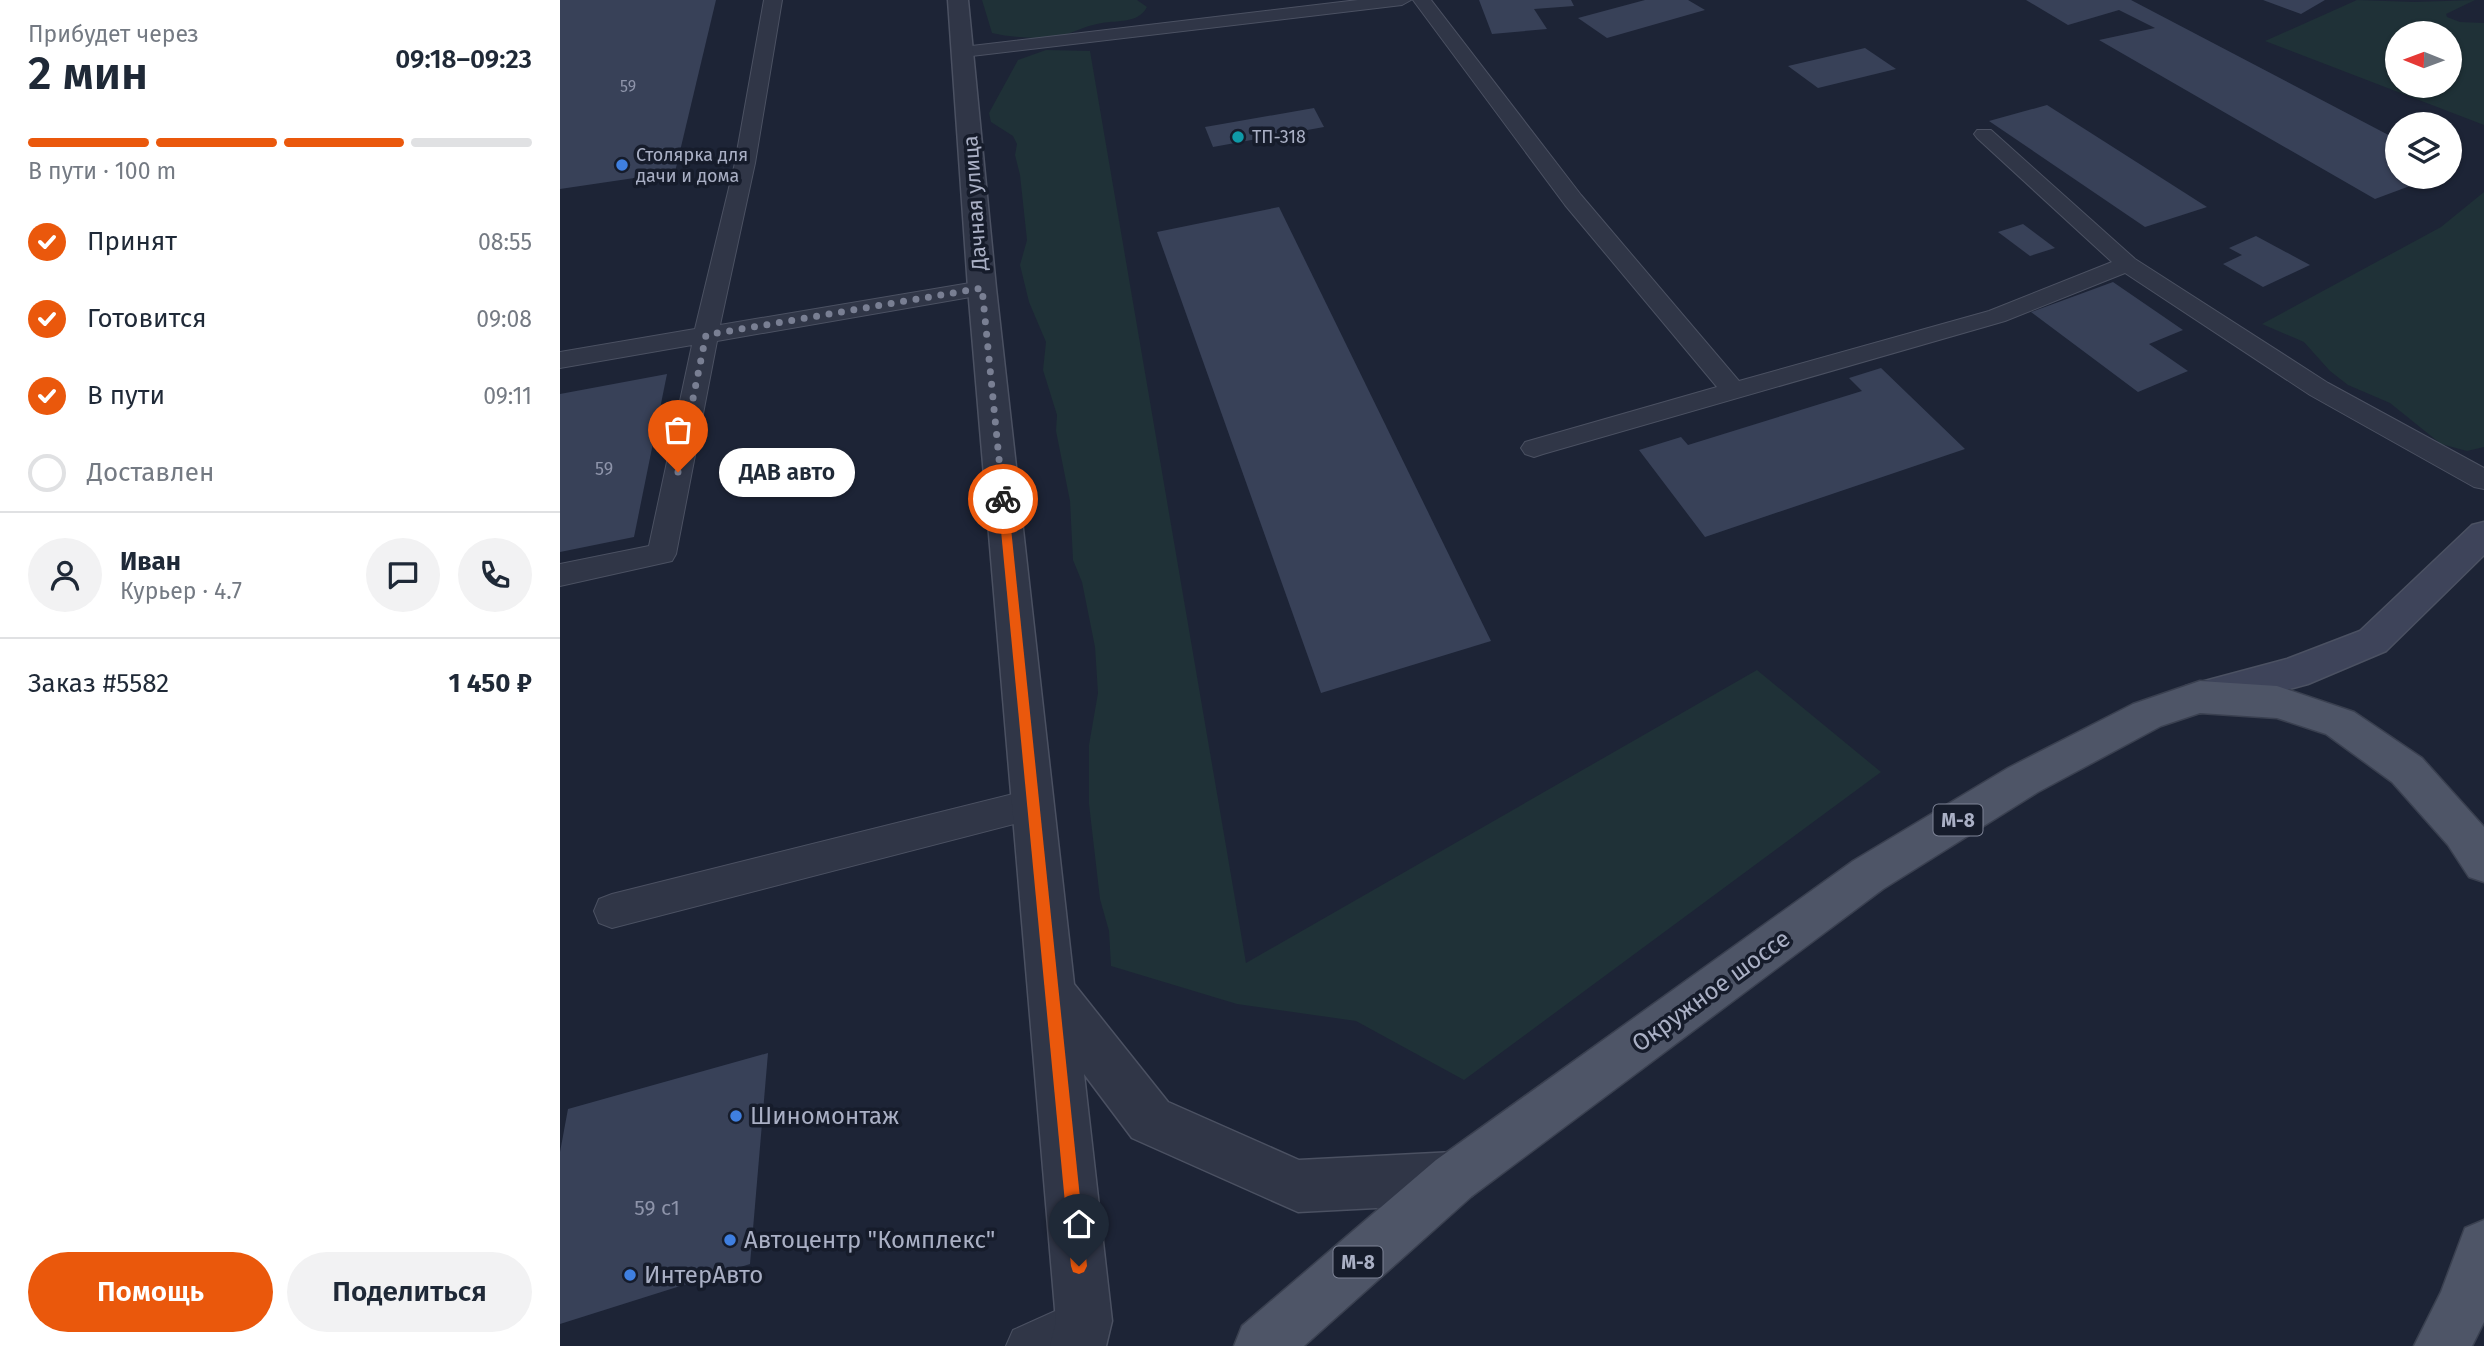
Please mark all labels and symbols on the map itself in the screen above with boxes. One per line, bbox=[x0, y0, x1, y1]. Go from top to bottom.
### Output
north arrow bbox=[2385, 21, 2462, 98]
house number: 59 bbox=[620, 77, 636, 96]
place label: ТП-318 bbox=[1252, 126, 1306, 148]
marker: ТП-318 bbox=[1230, 129, 1246, 145]
street label: Дачная улица bbox=[957, 135, 993, 272]
place label: Столярка для дачи и дома bbox=[636, 144, 748, 187]
marker: Столярка для дачи и дома bbox=[614, 157, 630, 173]
pin bbox=[648, 400, 708, 472]
callout: ДАВ авто bbox=[720, 448, 856, 496]
house number: 59 bbox=[595, 458, 613, 480]
courier bbox=[968, 464, 1038, 534]
road number: М-8 bbox=[1934, 804, 1982, 835]
street label: Окружное шоссе bbox=[1627, 924, 1795, 1058]
place label: Шиномонтаж bbox=[750, 1102, 899, 1130]
marker: Шиномонтаж bbox=[728, 1108, 744, 1124]
pin bbox=[1049, 1194, 1109, 1266]
house number: 59 с1 bbox=[634, 1195, 680, 1221]
place label: Автоцентр "Комплекс" bbox=[744, 1226, 995, 1254]
marker: Автоцентр "Комплекс" bbox=[722, 1232, 738, 1248]
road number: М-8 bbox=[1334, 1246, 1382, 1278]
place label: ИнтерАвто bbox=[644, 1261, 763, 1289]
marker: ИнтерАвто bbox=[622, 1267, 638, 1283]

